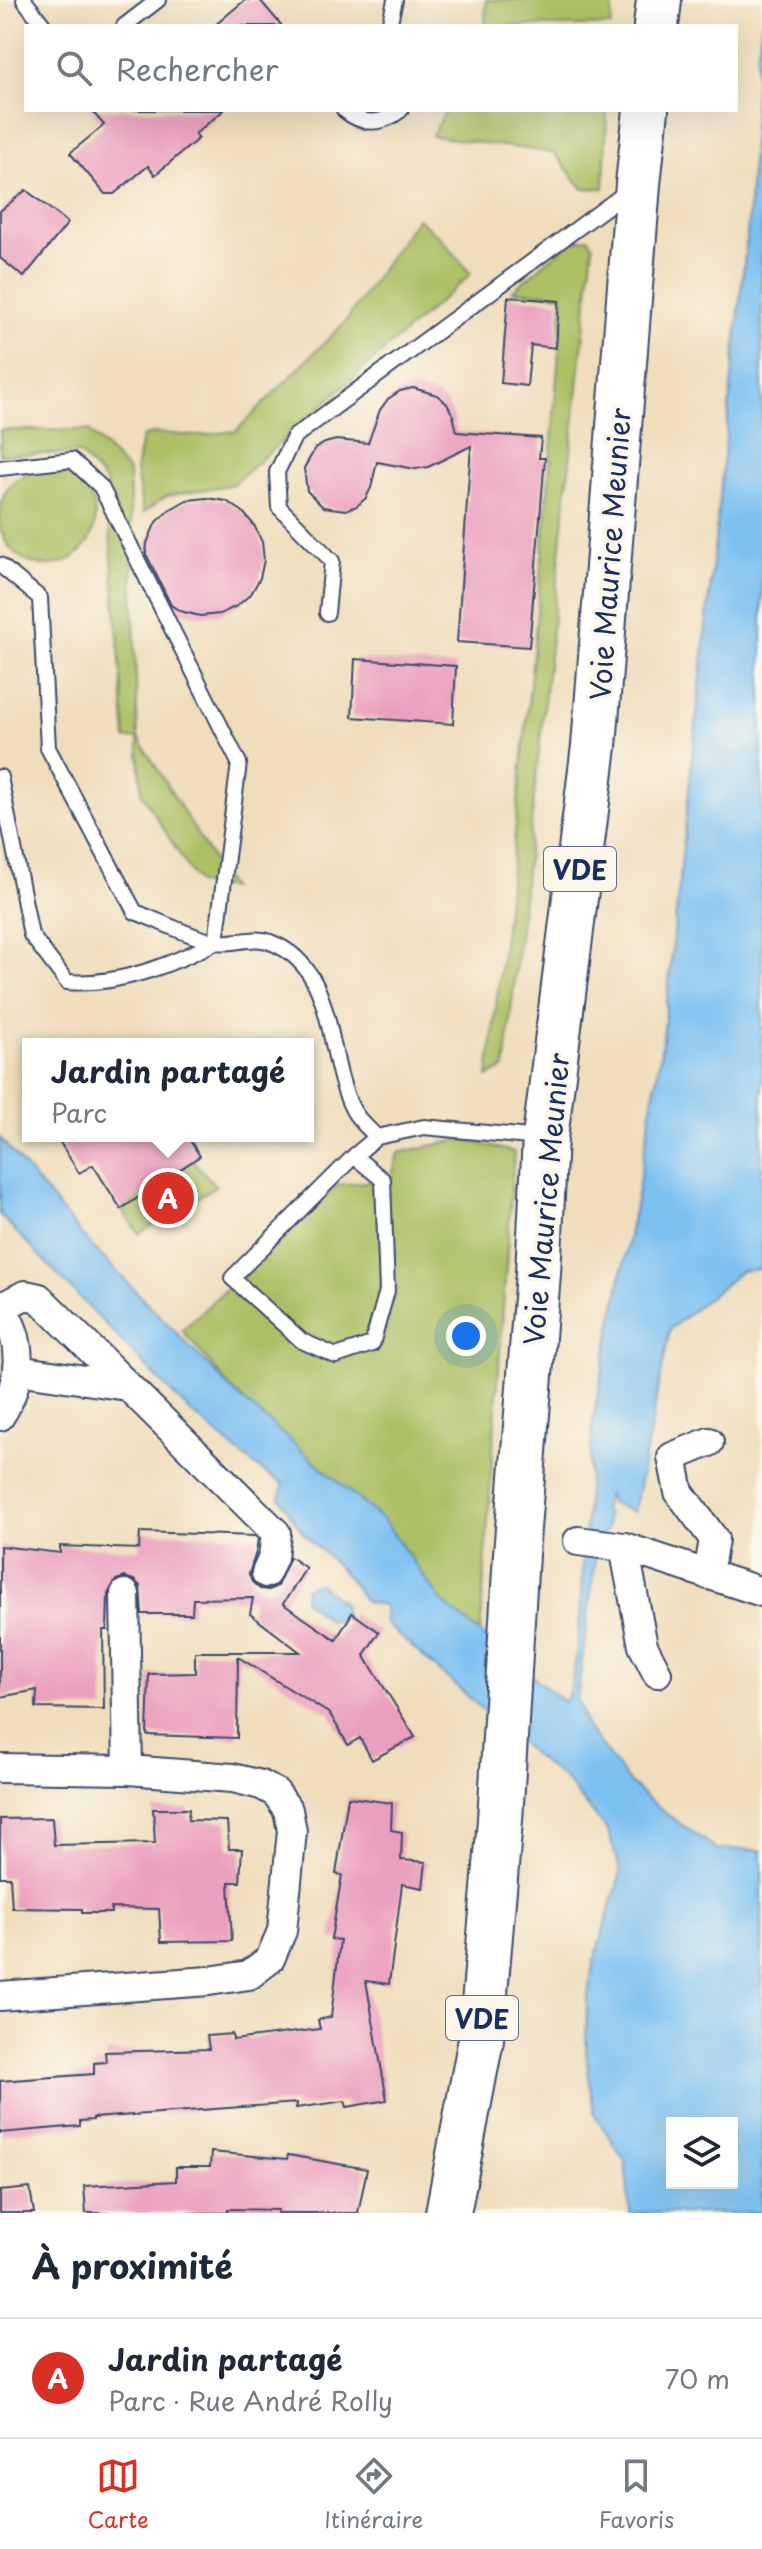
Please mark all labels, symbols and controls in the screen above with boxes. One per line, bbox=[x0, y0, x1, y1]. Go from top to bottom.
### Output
search box bbox=[24, 24, 738, 112]
icon: search bbox=[52, 46, 96, 90]
text: Rechercher bbox=[116, 46, 279, 91]
street label: Voie Maurice Meunier bbox=[577, 406, 641, 702]
road number: VDE bbox=[544, 847, 616, 891]
popup bbox=[22, 1038, 314, 1142]
text: Jardin partagé bbox=[51, 1048, 285, 1093]
street label: Voie Maurice Meunier bbox=[511, 1051, 579, 1347]
text: Parc bbox=[51, 1093, 107, 1132]
pin: A bbox=[142, 1168, 194, 1228]
your location bbox=[446, 1316, 486, 1356]
road number: VDE bbox=[446, 1996, 518, 2040]
map controls bbox=[666, 2117, 738, 2189]
button: layers bbox=[666, 2117, 738, 2189]
text: À proximité bbox=[32, 2239, 233, 2291]
text: Jardin partagé bbox=[108, 2336, 343, 2381]
text: A bbox=[48, 2359, 68, 2398]
text: 70 m bbox=[665, 2359, 730, 2398]
text: Parc · Rue André Rolly bbox=[108, 2381, 393, 2420]
tab: Carte bbox=[88, 2454, 149, 2535]
tab: Itinéraire bbox=[324, 2454, 423, 2535]
tab: Favoris bbox=[599, 2454, 674, 2535]

